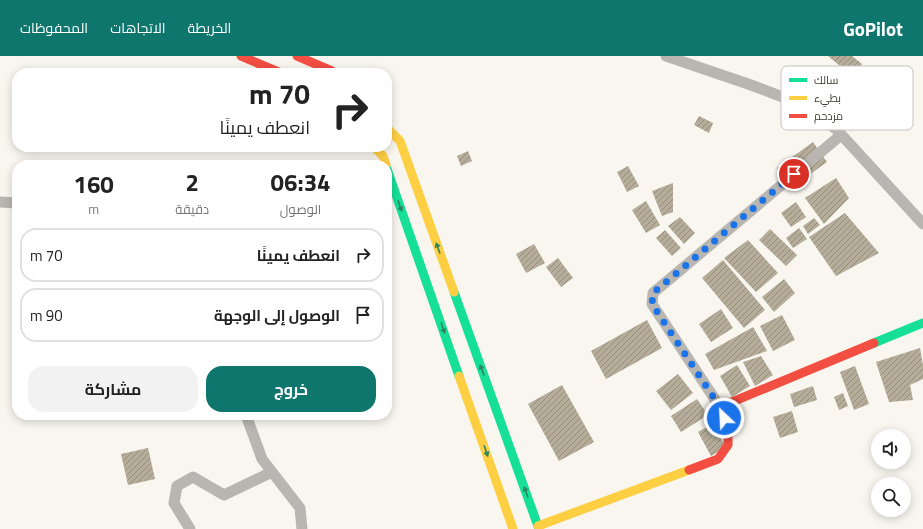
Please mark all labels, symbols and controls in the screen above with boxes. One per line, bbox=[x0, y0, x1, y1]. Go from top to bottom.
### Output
text: GoPilot bbox=[843, 14, 903, 43]
text: المحفوظات bbox=[20, 17, 88, 38]
text: الاتجاهات bbox=[110, 17, 166, 38]
text: الخريطة bbox=[188, 17, 231, 38]
legend bbox=[781, 66, 913, 130]
text: 70 m bbox=[249, 72, 310, 115]
text: سالك bbox=[814, 72, 838, 88]
icon: right bbox=[324, 84, 376, 136]
text: بطيء bbox=[814, 90, 841, 107]
text: مزدحم bbox=[814, 108, 843, 124]
text: انعطف يمينًا bbox=[220, 114, 310, 141]
pin bbox=[777, 157, 811, 191]
icon: arrive bbox=[783, 163, 805, 185]
text: 2 bbox=[185, 164, 199, 200]
text: 06:34 bbox=[271, 164, 331, 200]
text: 160 bbox=[73, 166, 114, 202]
text: m bbox=[88, 199, 99, 219]
text: دقيقة bbox=[175, 199, 209, 219]
text: الوصول bbox=[280, 199, 321, 219]
one-way arrow bbox=[397, 200, 403, 212]
one-way arrow bbox=[435, 241, 441, 253]
text: 70 m bbox=[30, 244, 63, 267]
text: انعطف يمينًا bbox=[257, 244, 340, 267]
icon: right bbox=[352, 244, 374, 266]
text: 90 m bbox=[30, 304, 63, 327]
text: الوصول إلى الوجهة bbox=[214, 304, 340, 327]
icon: arrive bbox=[352, 304, 374, 326]
one-way arrow bbox=[440, 323, 446, 335]
one-way arrow bbox=[479, 364, 485, 376]
button: مشاركة bbox=[28, 366, 198, 412]
button: خروج bbox=[206, 366, 376, 412]
position arrow bbox=[703, 397, 745, 439]
map controls bbox=[871, 429, 911, 517]
button: sound bbox=[871, 429, 911, 469]
one-way arrow bbox=[483, 445, 489, 457]
button: search bbox=[871, 477, 911, 517]
one-way arrow bbox=[523, 486, 529, 498]

